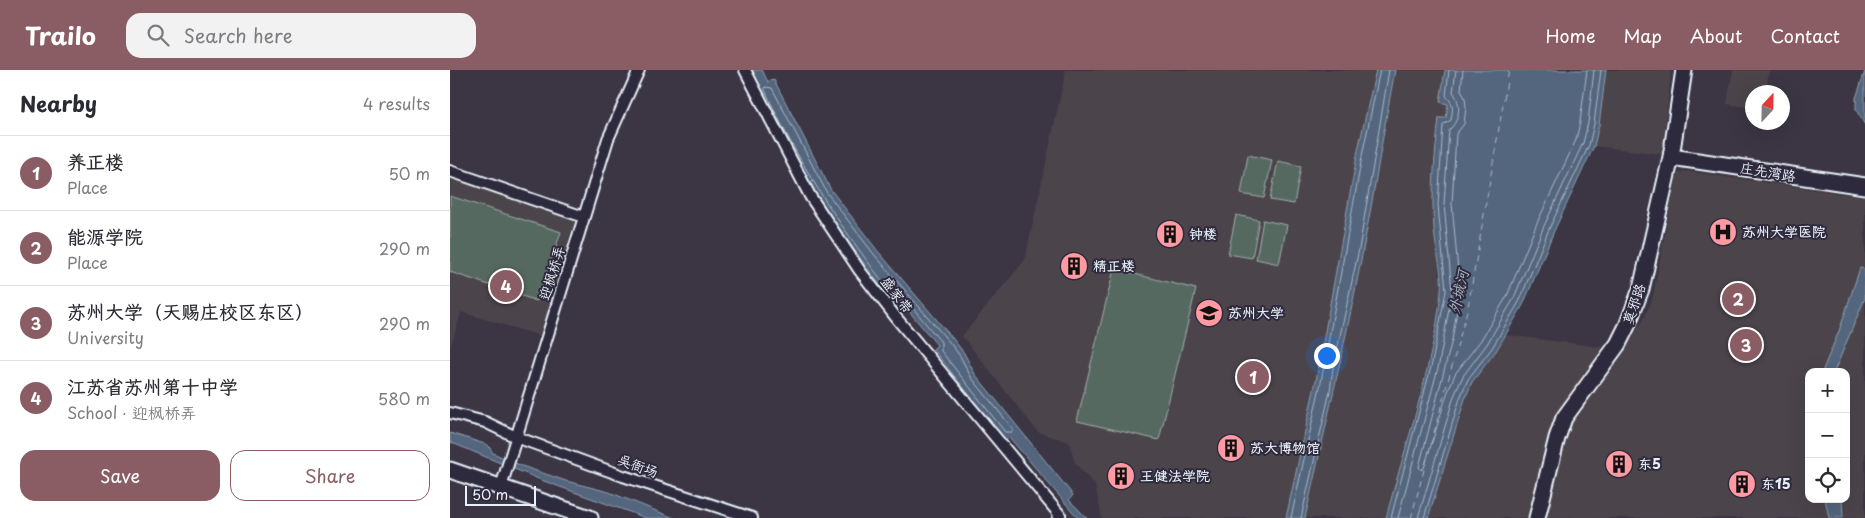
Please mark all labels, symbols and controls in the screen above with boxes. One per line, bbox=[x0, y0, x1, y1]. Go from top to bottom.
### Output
search box bbox=[126, 13, 476, 58]
text: Trailo bbox=[25, 17, 96, 53]
icon: search bbox=[144, 21, 172, 49]
text: Search here bbox=[184, 21, 292, 49]
text: Home bbox=[1545, 22, 1595, 49]
text: Map bbox=[1623, 22, 1662, 49]
text: About bbox=[1690, 22, 1742, 49]
text: Contact bbox=[1770, 22, 1840, 49]
north arrow bbox=[1745, 85, 1790, 130]
text: Nearby bbox=[20, 87, 97, 119]
text: 4 results bbox=[363, 91, 430, 115]
text: 养正楼 bbox=[67, 147, 124, 175]
street label: 庄先湾路 bbox=[1739, 157, 1797, 186]
text: 1 bbox=[32, 161, 40, 185]
text: 50 m bbox=[389, 161, 430, 185]
text: Place bbox=[67, 175, 108, 199]
hospital icon: 苏州大学医院 bbox=[1708, 217, 1738, 247]
building icon: 钟楼 bbox=[1155, 219, 1185, 249]
place label: 苏州大学医院 bbox=[1742, 221, 1826, 242]
text: 能源学院 bbox=[67, 222, 143, 250]
place label: 钟楼 bbox=[1189, 223, 1217, 244]
text: 2 bbox=[30, 236, 42, 260]
text: 290 m bbox=[379, 236, 430, 260]
street label: 迎枫桥弄 bbox=[533, 243, 570, 303]
text: Place bbox=[67, 250, 108, 274]
building icon: 精正楼 bbox=[1059, 251, 1089, 281]
place label: 精正楼 bbox=[1093, 255, 1135, 276]
water label: 外城河 bbox=[1442, 264, 1474, 316]
pin: 4 bbox=[490, 267, 522, 305]
street label: 盛家带 bbox=[876, 272, 918, 318]
pin: 2 bbox=[1722, 280, 1754, 318]
street label: 莫邪路 bbox=[1617, 281, 1650, 327]
text: 苏州大学（天赐庄校区东区） bbox=[67, 297, 314, 325]
school or university icon: 苏州大学 bbox=[1194, 298, 1224, 328]
place label: 苏州大学 bbox=[1228, 302, 1284, 323]
text: 3 bbox=[31, 311, 41, 335]
text: 290 m bbox=[379, 311, 430, 335]
text: University bbox=[67, 325, 144, 349]
pin: 3 bbox=[1730, 326, 1762, 364]
your location bbox=[1314, 343, 1340, 369]
pin: 1 bbox=[1237, 358, 1269, 396]
map controls bbox=[1805, 368, 1850, 503]
button: + bbox=[1805, 368, 1850, 413]
text: 江苏省苏州第十中学 bbox=[67, 372, 238, 400]
text: 4 bbox=[31, 386, 41, 410]
text: 580 m bbox=[378, 386, 430, 410]
text: School · 迎枫桥弄 bbox=[67, 400, 196, 424]
button: − bbox=[1805, 413, 1850, 458]
building icon: 苏大博物馆 bbox=[1216, 433, 1246, 463]
place label: 苏大博物馆 bbox=[1250, 437, 1320, 458]
street label: 吴衙场 bbox=[615, 448, 661, 483]
building icon: 东5 bbox=[1604, 449, 1634, 479]
button: Save bbox=[20, 450, 220, 501]
button: Share bbox=[230, 450, 430, 501]
place label: 东5 bbox=[1638, 453, 1661, 474]
button: locate bbox=[1805, 458, 1850, 503]
building icon: 王健法学院 bbox=[1106, 461, 1136, 491]
place label: 王健法学院 bbox=[1140, 465, 1210, 486]
building icon: 东15 bbox=[1727, 469, 1757, 499]
place label: 东15 bbox=[1761, 473, 1791, 494]
scale bar bbox=[465, 483, 536, 506]
text: 50 m bbox=[472, 484, 508, 505]

